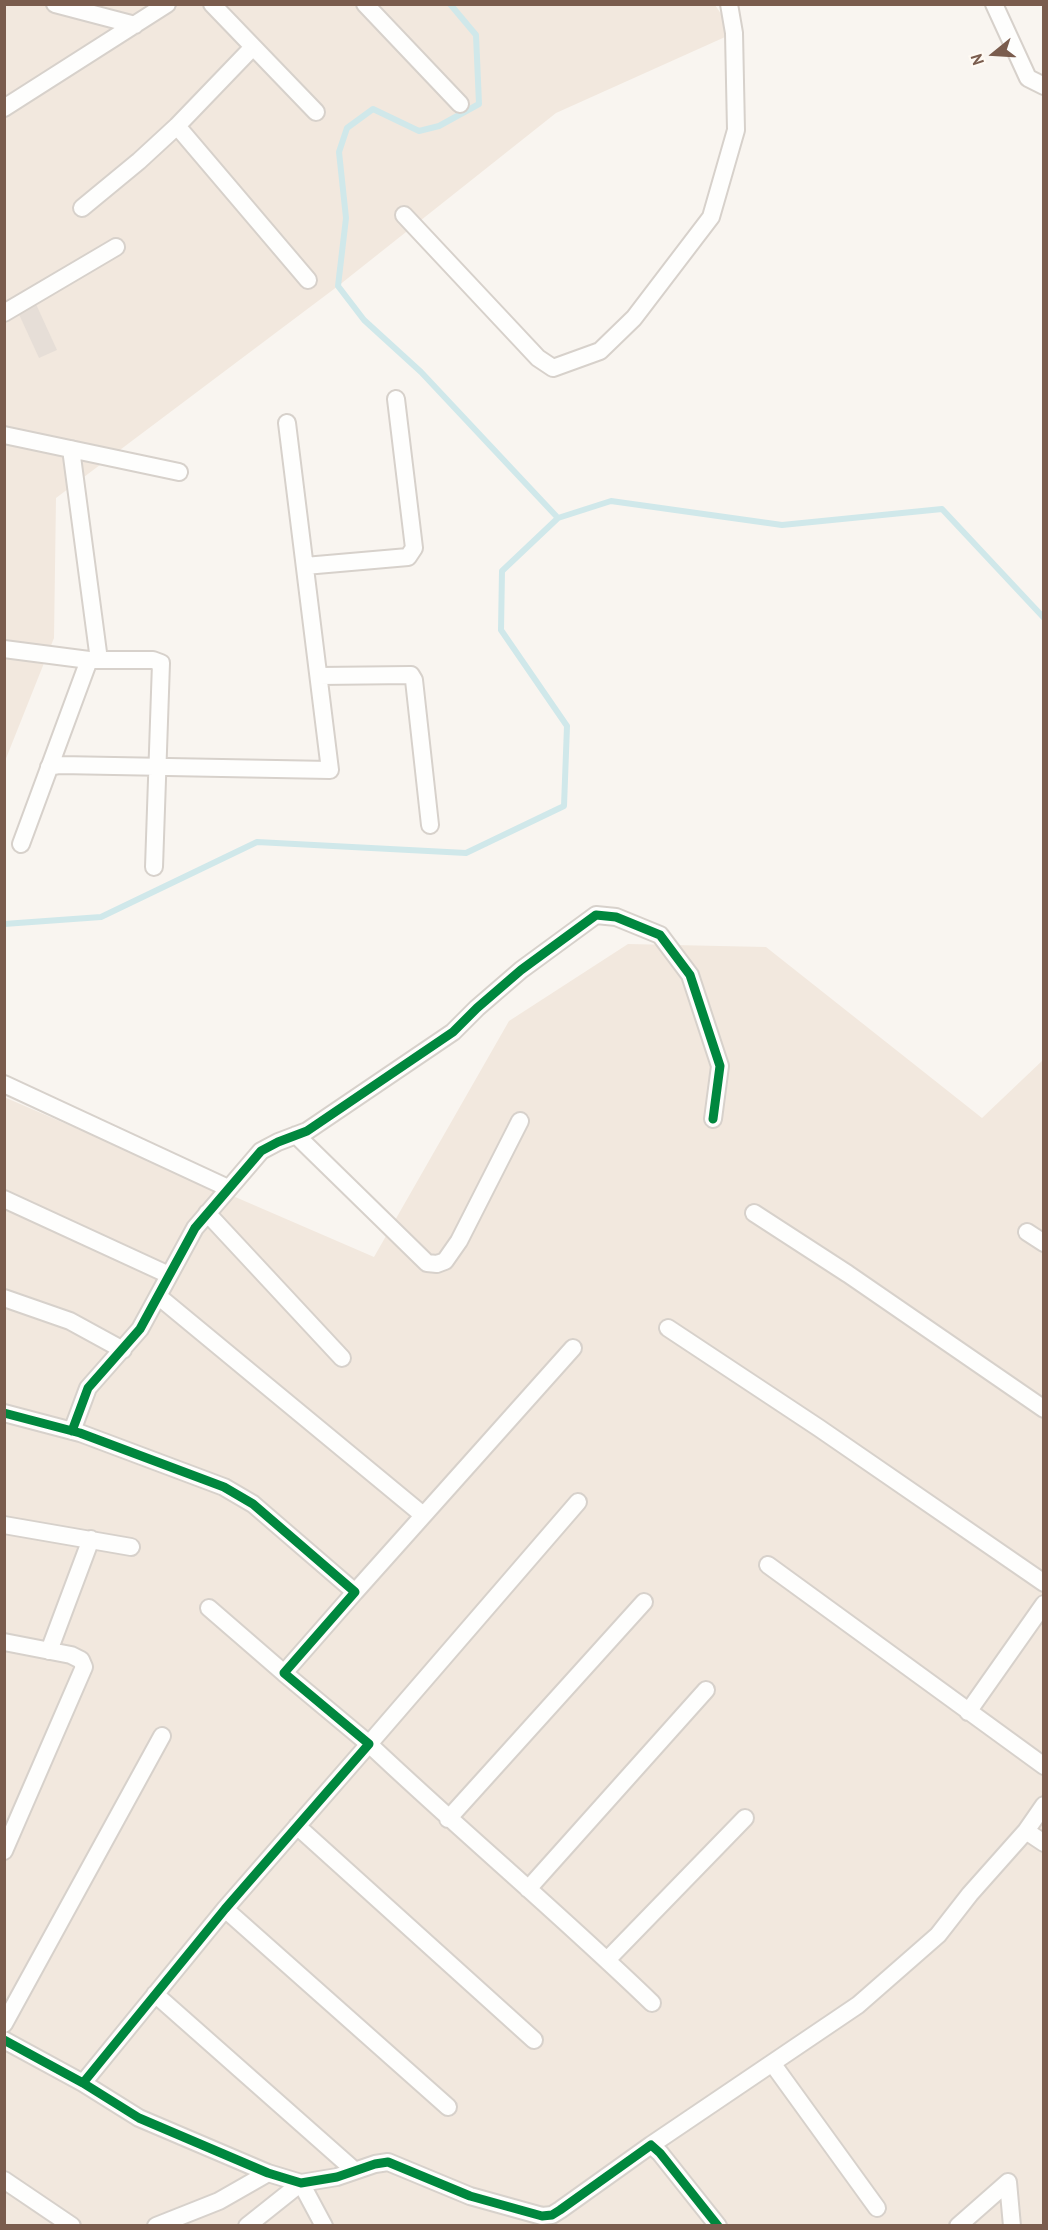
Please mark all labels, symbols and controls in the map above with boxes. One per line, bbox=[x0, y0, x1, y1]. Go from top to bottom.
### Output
north arrow bbox=[964, 24, 1024, 84]
text: N bbox=[966, 51, 988, 68]

